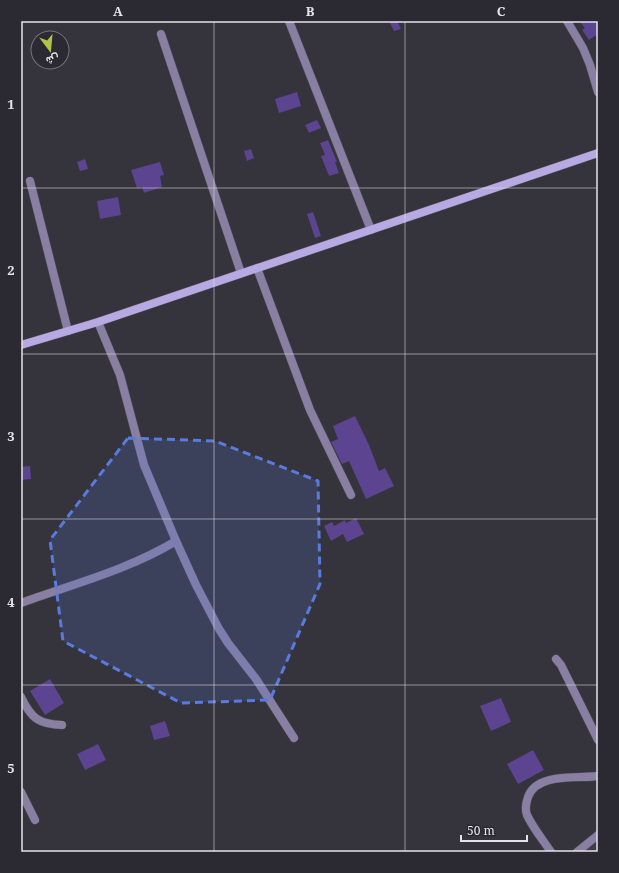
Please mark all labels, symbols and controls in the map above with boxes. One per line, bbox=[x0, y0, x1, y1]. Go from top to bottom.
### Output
text: A bbox=[113, 2, 123, 20]
text: B bbox=[306, 2, 315, 20]
text: C bbox=[497, 2, 506, 20]
north arrow bbox=[30, 30, 70, 70]
text: ش bbox=[44, 51, 61, 69]
text: 1 bbox=[7, 95, 15, 113]
text: 2 bbox=[7, 261, 15, 279]
text: 3 bbox=[7, 427, 15, 445]
text: 4 bbox=[7, 593, 15, 611]
text: 5 bbox=[7, 759, 15, 777]
scale bar bbox=[461, 817, 527, 843]
text: 50 m bbox=[467, 822, 495, 839]

